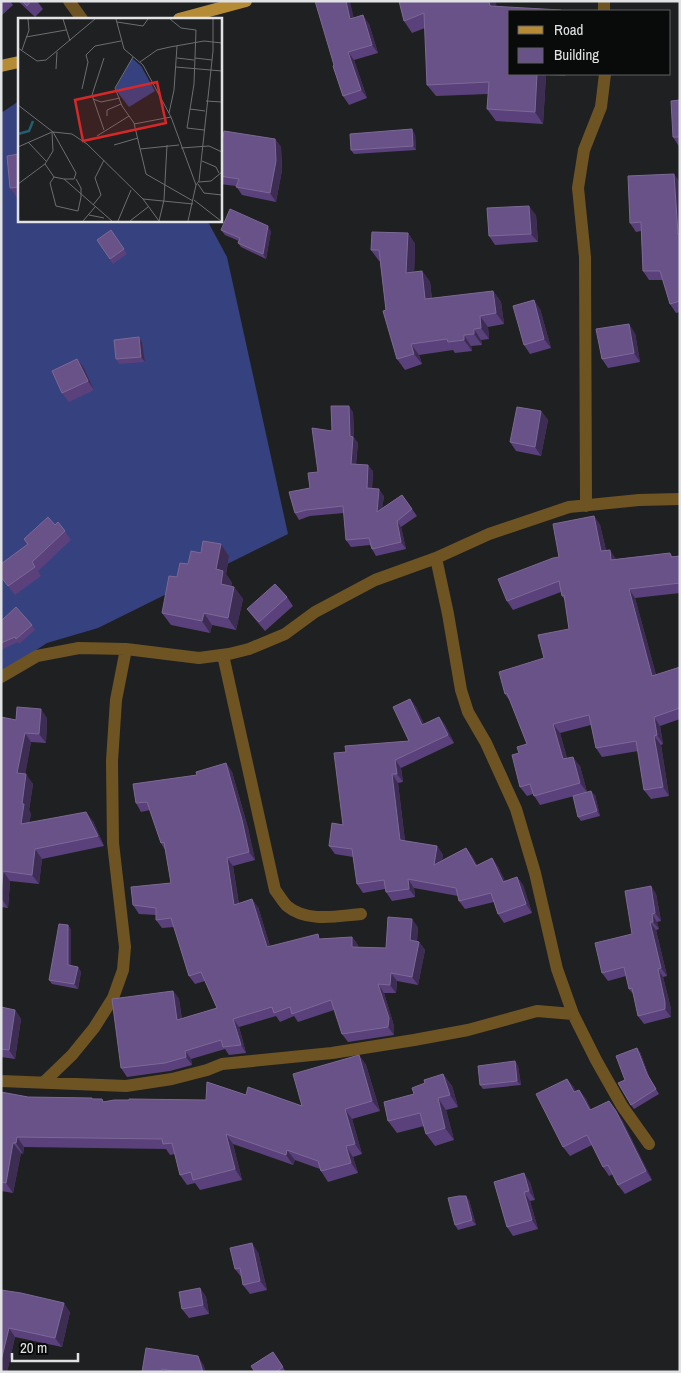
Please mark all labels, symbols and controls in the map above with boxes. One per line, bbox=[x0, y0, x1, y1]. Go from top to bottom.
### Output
legend bbox=[508, 10, 671, 75]
inset map bbox=[18, 18, 221, 221]
text: Road bbox=[554, 19, 583, 40]
text: Building bbox=[554, 44, 599, 65]
scale bar bbox=[12, 1330, 79, 1362]
text: 20 m bbox=[20, 1337, 47, 1358]

